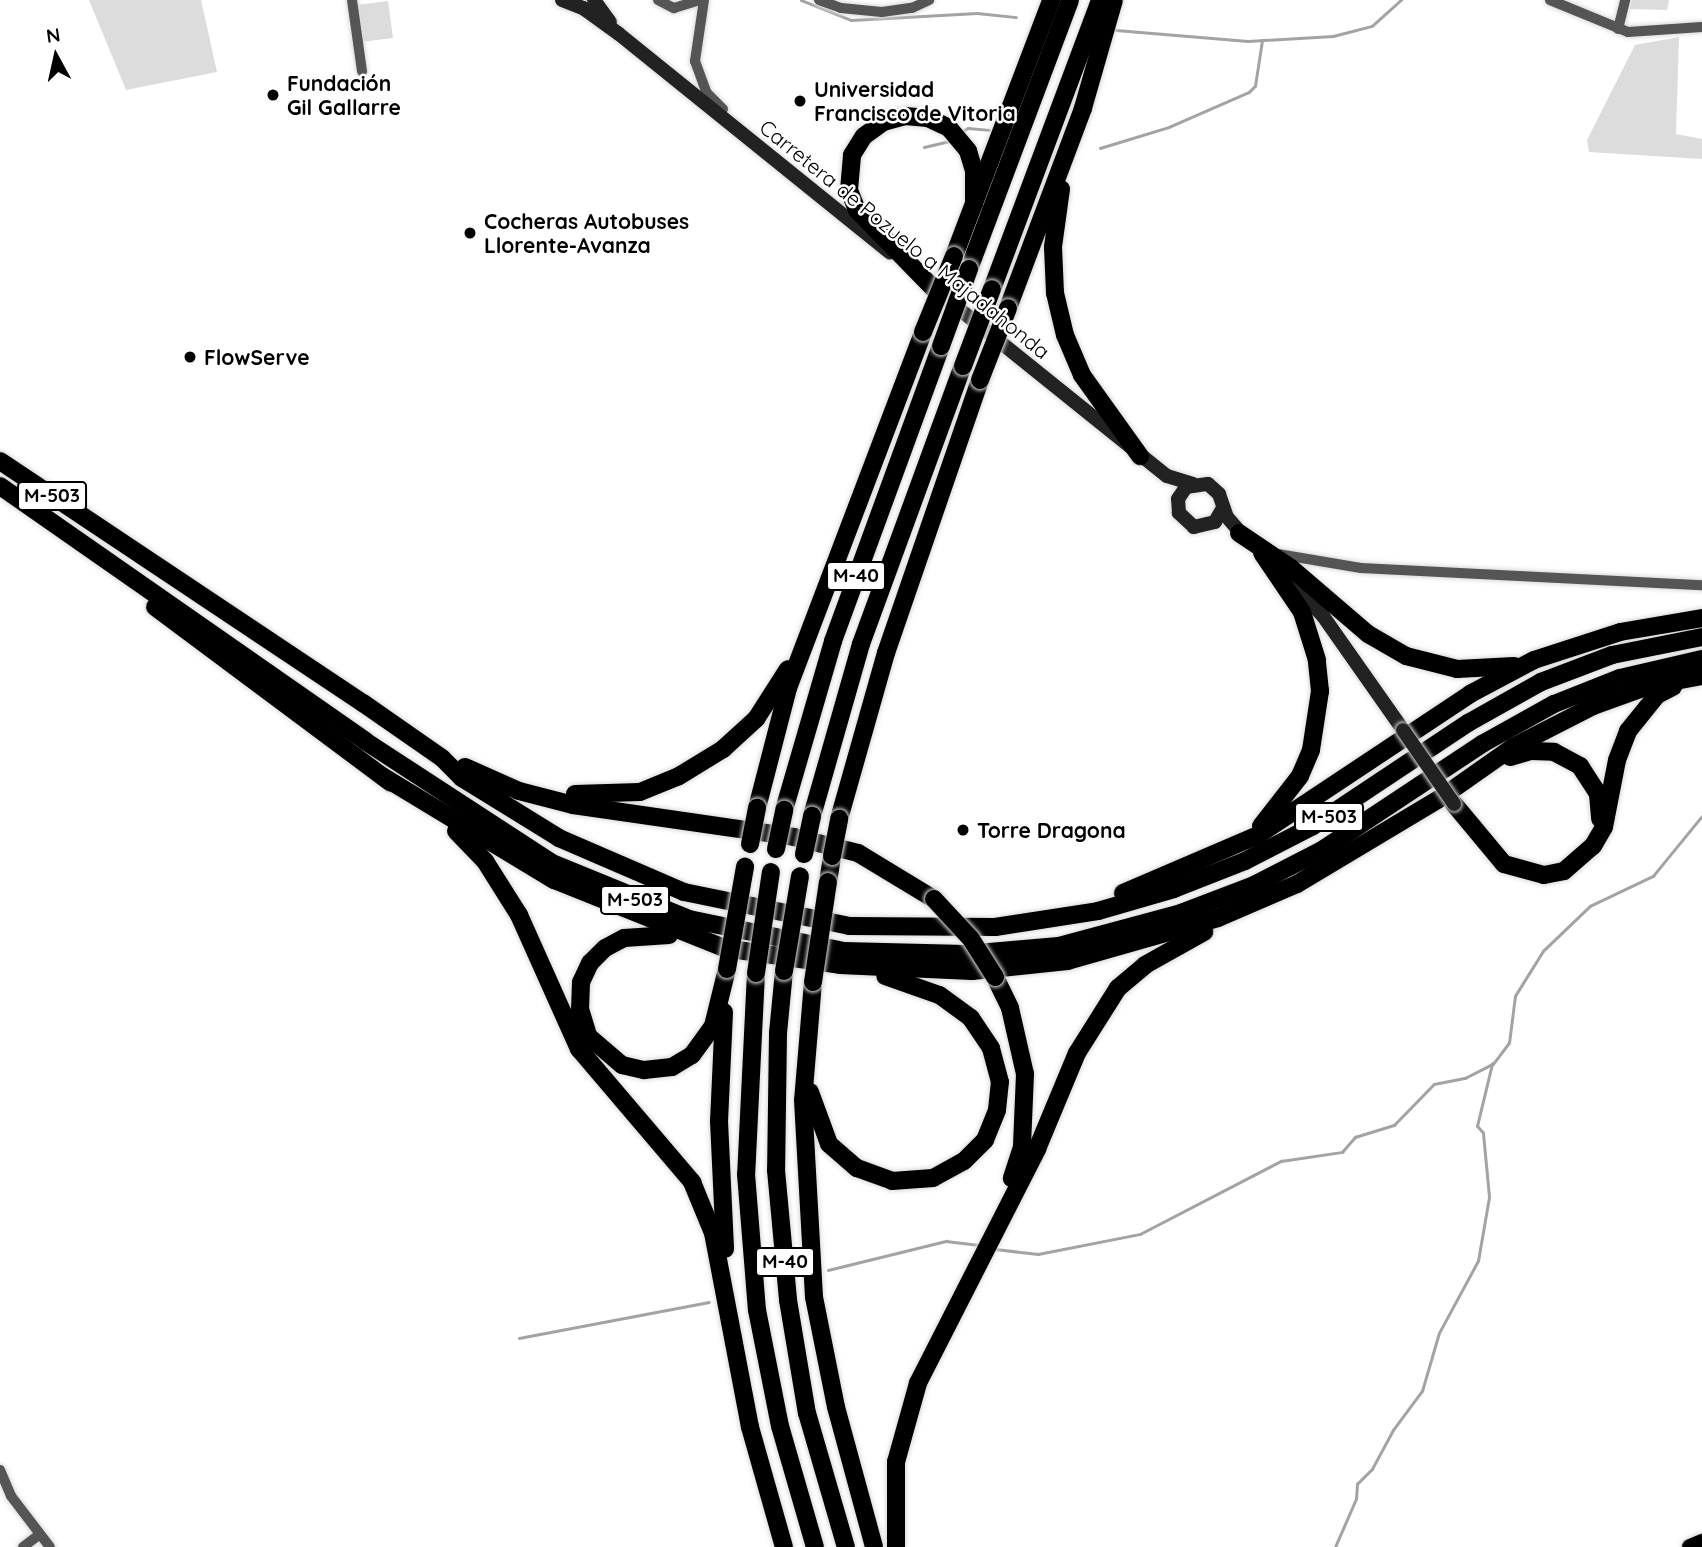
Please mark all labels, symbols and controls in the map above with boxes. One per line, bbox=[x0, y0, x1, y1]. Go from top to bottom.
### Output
north arrow bbox=[21, 21, 91, 91]
text: N bbox=[44, 22, 62, 48]
place label: Fundación Gil Gallarre bbox=[287, 70, 401, 120]
place label: Universidad Francisco de Vitoria bbox=[814, 76, 1016, 126]
marker: Fundación Gil Gallarre bbox=[265, 87, 281, 103]
marker: Universidad Francisco de Vitoria bbox=[792, 93, 808, 109]
street label: Carretera de Pozuelo a Majadahonda bbox=[755, 114, 1055, 364]
place label: Cocheras Autobuses Llorente-Avanza bbox=[484, 208, 689, 258]
marker: Cocheras Autobuses Llorente-Avanza bbox=[462, 225, 478, 241]
place label: FlowServe bbox=[204, 344, 310, 370]
marker: FlowServe bbox=[182, 349, 198, 365]
road number: M-503 bbox=[17, 481, 87, 512]
road number: M-40 bbox=[824, 561, 888, 592]
road number: M-503 bbox=[1294, 802, 1364, 832]
place label: Torre Dragona bbox=[977, 817, 1126, 843]
marker: Torre Dragona bbox=[955, 822, 971, 838]
road number: M-503 bbox=[600, 885, 670, 916]
road number: M-40 bbox=[754, 1246, 816, 1278]

